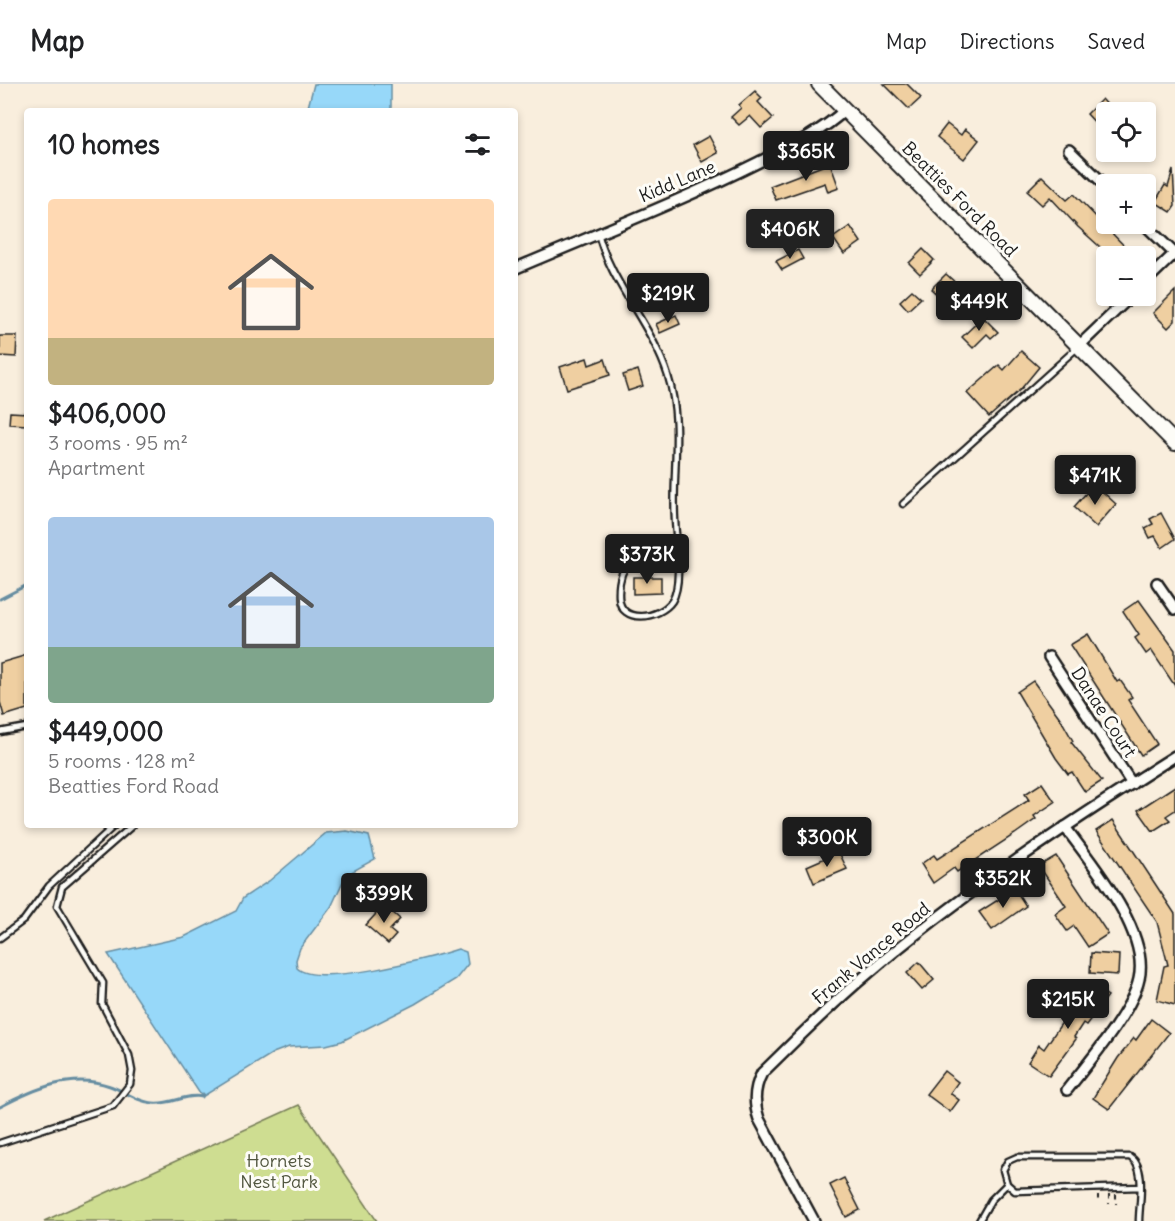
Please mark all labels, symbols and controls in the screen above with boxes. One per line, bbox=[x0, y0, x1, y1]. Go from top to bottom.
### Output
text: Map bbox=[30, 23, 84, 59]
text: Map bbox=[886, 28, 927, 55]
text: Directions bbox=[960, 28, 1054, 55]
text: Saved bbox=[1087, 28, 1145, 55]
map controls bbox=[1096, 102, 1156, 306]
button: locate bbox=[1096, 102, 1156, 162]
text: 10 homes bbox=[48, 128, 160, 161]
icon: filters bbox=[461, 128, 494, 161]
pin: $365K bbox=[764, 131, 848, 182]
street label: Beatties Ford Road bbox=[897, 136, 1023, 262]
text: $365K bbox=[777, 138, 835, 163]
street label: Kidd Lane bbox=[635, 155, 719, 207]
button: + bbox=[1096, 174, 1156, 234]
pin: $406K bbox=[748, 209, 832, 260]
text: $406K bbox=[760, 216, 820, 241]
icon: home bbox=[217, 238, 325, 346]
button: − bbox=[1096, 246, 1156, 306]
pin: $219K bbox=[626, 273, 710, 324]
text: $219K bbox=[641, 280, 695, 305]
pin: $449K bbox=[937, 281, 1021, 332]
text: $449K bbox=[950, 288, 1008, 313]
text: $406,000 bbox=[48, 397, 166, 430]
text: 3 rooms · 95 m² bbox=[48, 430, 188, 455]
text: Apartment bbox=[48, 455, 145, 480]
pin: $471K bbox=[1053, 455, 1137, 506]
text: $471K bbox=[1069, 462, 1121, 487]
pin: $373K bbox=[605, 534, 689, 585]
text: $373K bbox=[619, 541, 675, 566]
icon: home bbox=[217, 556, 325, 664]
street label: Danae Court bbox=[1066, 662, 1142, 762]
text: $449,000 bbox=[48, 715, 164, 748]
text: 5 rooms · 128 m² bbox=[48, 748, 196, 773]
text: Beatties Ford Road bbox=[48, 773, 219, 798]
pin: $300K bbox=[785, 817, 869, 868]
text: $300K bbox=[796, 824, 858, 849]
pin: $352K bbox=[961, 858, 1045, 909]
text: $352K bbox=[974, 865, 1032, 890]
pin: $399K bbox=[342, 873, 426, 924]
text: $399K bbox=[355, 880, 413, 905]
street label: Frank Vance Road bbox=[807, 897, 935, 1009]
pin: $215K bbox=[1026, 979, 1110, 1030]
text: $215K bbox=[1041, 986, 1095, 1011]
park label: Hornets Nest Park bbox=[240, 1149, 318, 1193]

